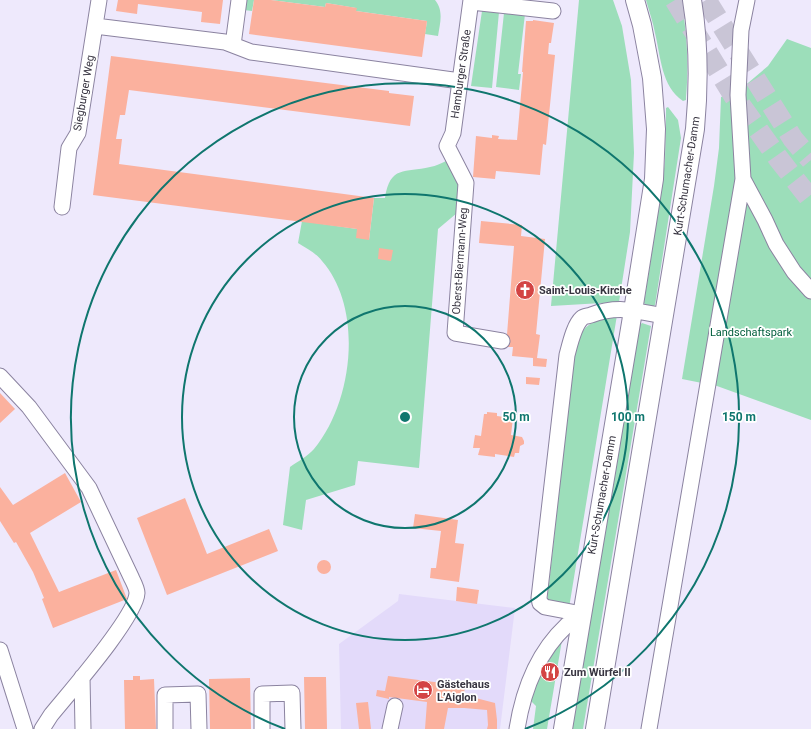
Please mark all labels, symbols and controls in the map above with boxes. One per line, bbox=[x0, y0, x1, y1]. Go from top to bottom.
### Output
street label: Hamburger Straße bbox=[448, 28, 474, 119]
street label: Siegburger Weg bbox=[71, 54, 97, 132]
street label: Kurt-Schumacher-Damm bbox=[671, 116, 703, 236]
street label: Oberst-Biermann-Weg bbox=[450, 207, 470, 315]
church icon: Saint-Louis-Kirche bbox=[514, 279, 536, 301]
place label: Saint-Louis-Kirche bbox=[539, 284, 632, 297]
park label: Landschaftspark bbox=[710, 326, 793, 339]
centre of rings bbox=[398, 410, 412, 424]
text: 50 m bbox=[502, 410, 530, 424]
text: 100 m bbox=[611, 410, 645, 424]
text: 150 m bbox=[722, 410, 756, 424]
street label: Kurt-Schumacher-Damm bbox=[585, 435, 619, 555]
restaurant icon: Zum Würfel II bbox=[539, 661, 561, 683]
place label: Zum Würfel II bbox=[564, 666, 631, 679]
place label: Gästehaus L’Aiglon bbox=[437, 678, 490, 704]
hotel icon: Gästehaus L’Aiglon bbox=[412, 679, 434, 701]

